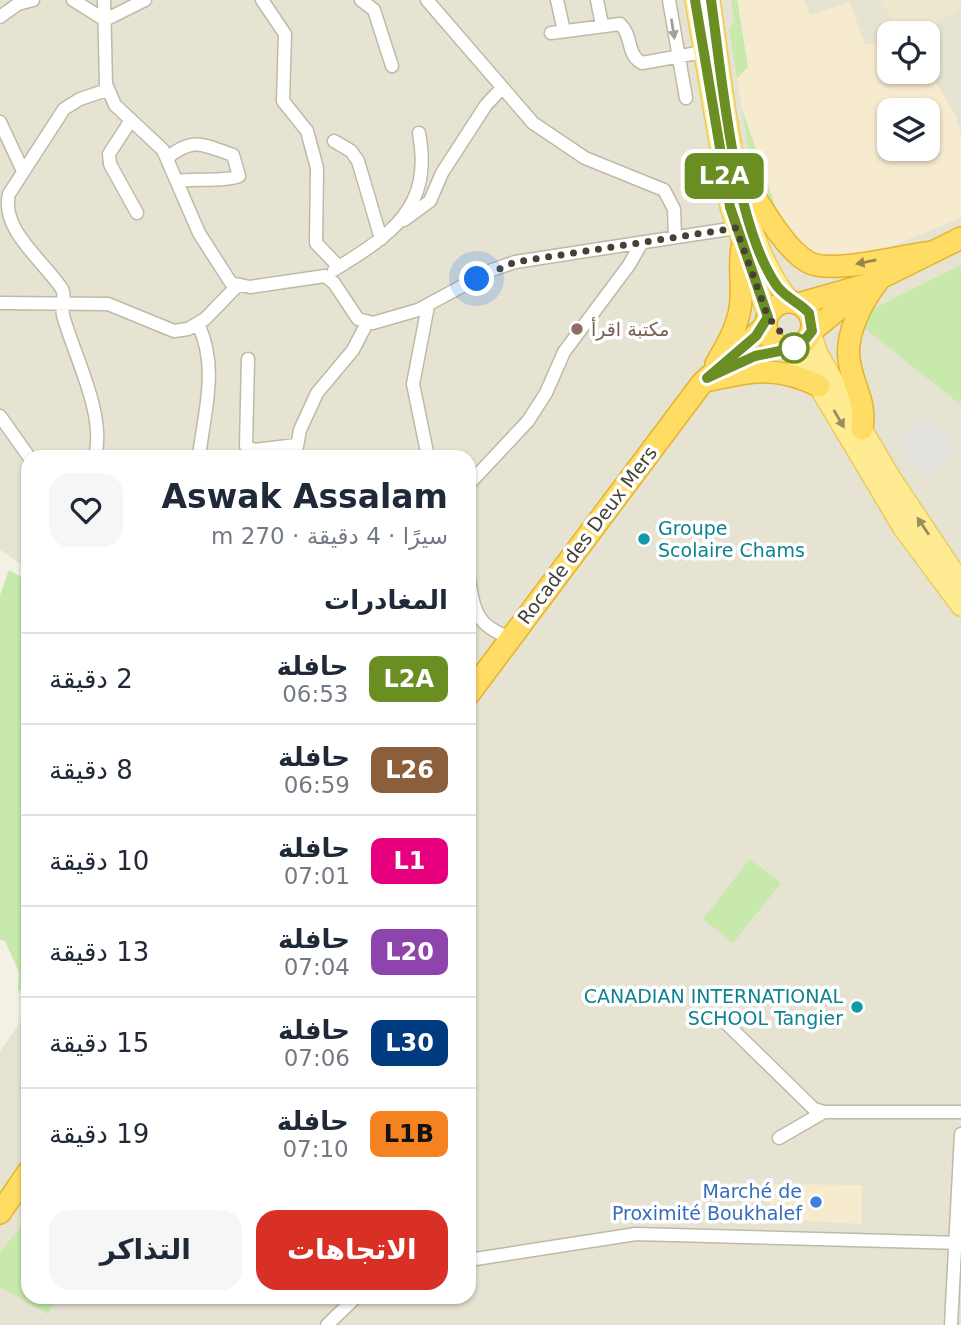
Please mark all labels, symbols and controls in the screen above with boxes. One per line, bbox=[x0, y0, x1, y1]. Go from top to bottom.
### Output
one-way arrow bbox=[668, 18, 679, 40]
map controls bbox=[877, 21, 940, 161]
button: locate bbox=[877, 21, 940, 84]
button: layers bbox=[877, 98, 940, 161]
line badge: L2A bbox=[684, 153, 764, 199]
text: L2A bbox=[699, 162, 749, 190]
one-way arrow bbox=[855, 256, 877, 267]
your location bbox=[459, 261, 494, 296]
place label: مكتبة اقرأ bbox=[591, 317, 670, 341]
marker: مكتبة اقرأ bbox=[569, 321, 585, 337]
unlabelled marker bbox=[779, 333, 809, 363]
one-way arrow bbox=[833, 410, 845, 429]
street label: Rocade des Deux Mers bbox=[513, 442, 661, 628]
button: heart bbox=[49, 473, 123, 547]
text: Aswak Assalam bbox=[162, 477, 448, 516]
place label: Groupe Scolaire Chams bbox=[658, 517, 805, 561]
one-way arrow bbox=[916, 517, 930, 535]
text: سيرًا · 4 دقيقة · 270 m bbox=[211, 523, 448, 549]
marker: Groupe Scolaire Chams bbox=[636, 531, 652, 547]
text: المغادرات bbox=[324, 585, 448, 615]
text: حافلة bbox=[277, 651, 348, 681]
text: 2 دقيقة bbox=[49, 664, 133, 694]
text: L2A bbox=[383, 665, 434, 693]
text: 06:53 bbox=[282, 681, 348, 707]
text: حافلة bbox=[278, 742, 350, 772]
text: 8 دقيقة bbox=[49, 755, 133, 785]
text: L26 bbox=[385, 756, 434, 784]
text: 06:59 bbox=[284, 772, 350, 798]
text: حافلة bbox=[278, 833, 350, 863]
text: 10 دقيقة bbox=[49, 846, 149, 876]
text: L1 bbox=[394, 847, 426, 875]
text: 07:01 bbox=[284, 863, 350, 889]
text: حافلة bbox=[278, 924, 350, 954]
text: 13 دقيقة bbox=[49, 937, 149, 967]
text: L20 bbox=[385, 938, 434, 966]
text: 07:04 bbox=[284, 954, 350, 980]
place label: CANADIAN INTERNATIONAL SCHOOL Tangier bbox=[584, 985, 843, 1029]
marker: CANADIAN INTERNATIONAL SCHOOL Tangier bbox=[849, 999, 865, 1015]
text: حافلة bbox=[278, 1015, 350, 1045]
text: 15 دقيقة bbox=[49, 1028, 149, 1058]
text: L30 bbox=[385, 1029, 434, 1057]
text: 07:06 bbox=[284, 1045, 350, 1071]
text: حافلة bbox=[277, 1106, 349, 1136]
text: 19 دقيقة bbox=[49, 1119, 149, 1149]
text: L1B bbox=[384, 1120, 434, 1148]
text: 07:10 bbox=[282, 1136, 349, 1162]
place label: Marché de Proximité Boukhalef bbox=[612, 1180, 803, 1224]
marker: Marché de Proximité Boukhalef bbox=[808, 1194, 824, 1210]
button: التذاكر bbox=[49, 1210, 242, 1290]
button: الاتجاهات bbox=[256, 1210, 448, 1290]

